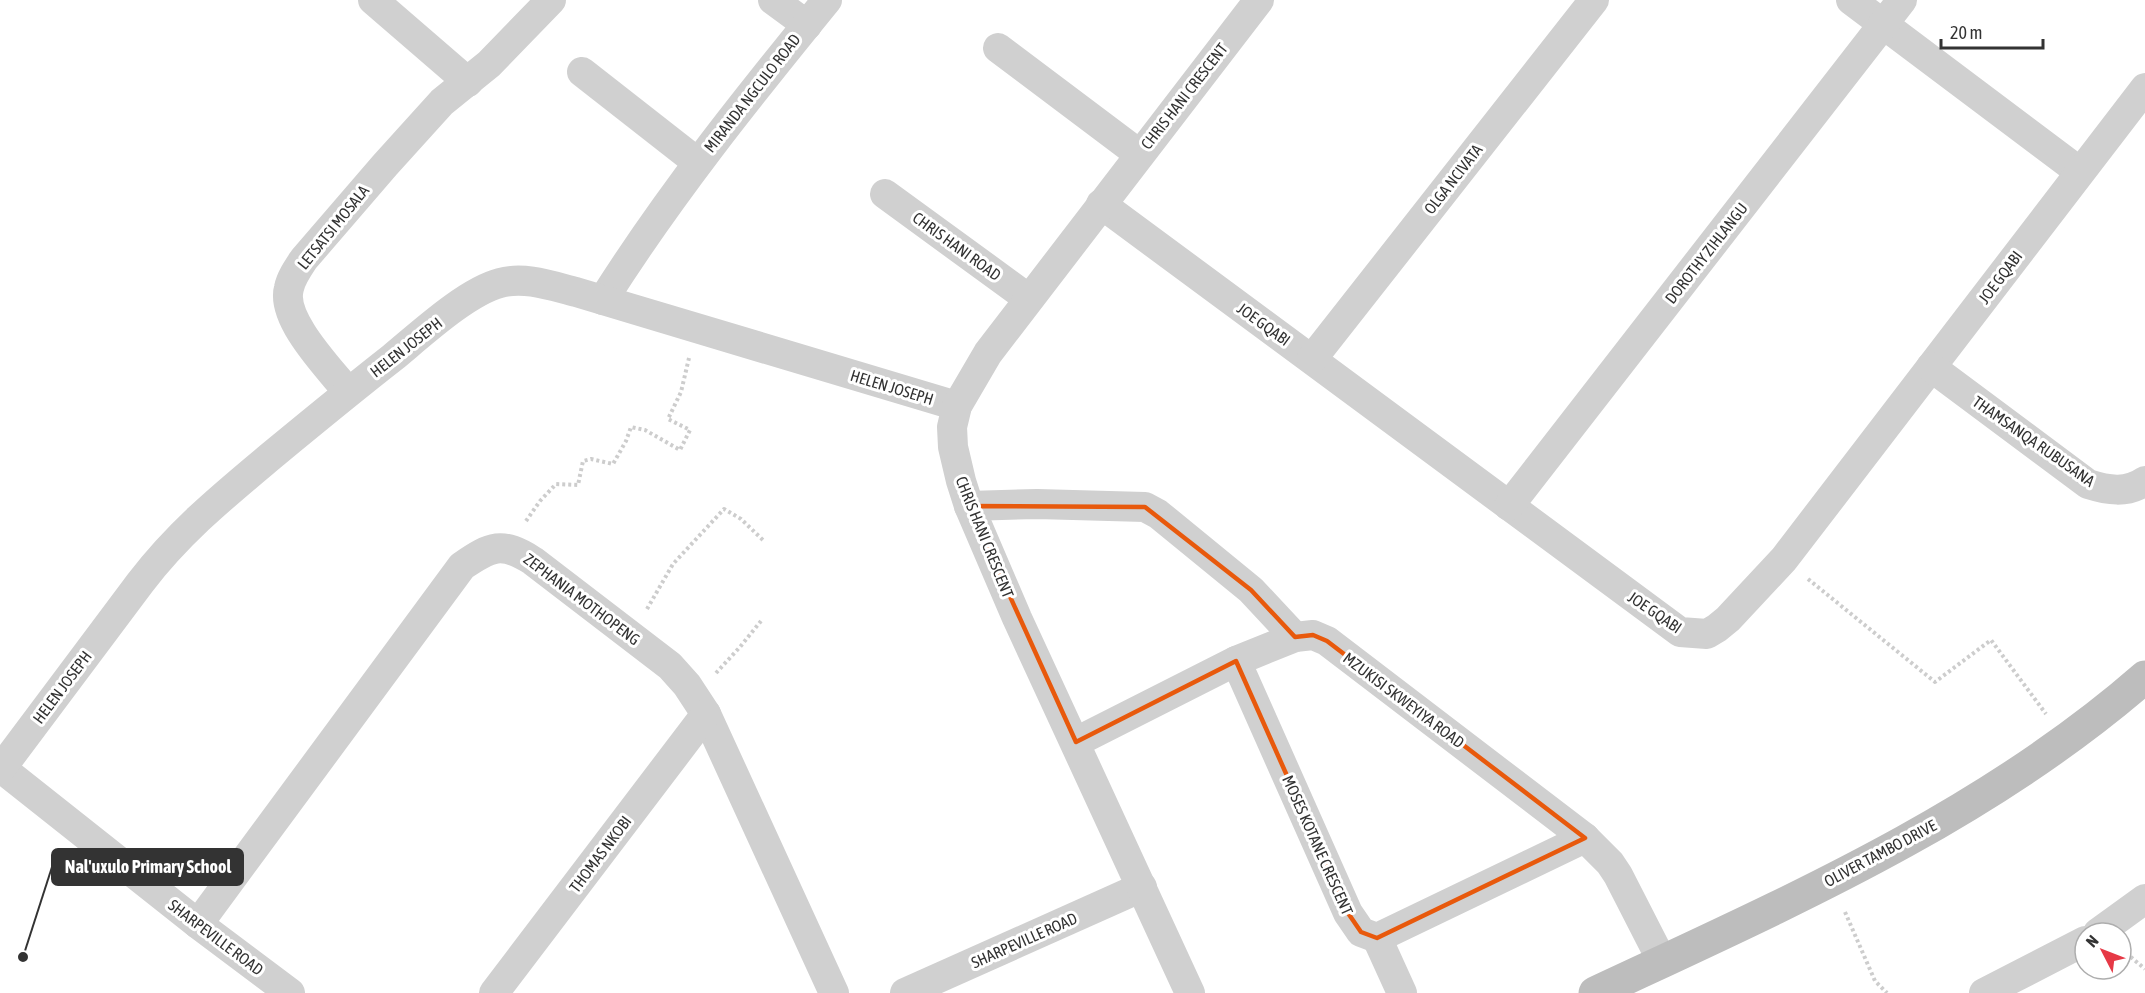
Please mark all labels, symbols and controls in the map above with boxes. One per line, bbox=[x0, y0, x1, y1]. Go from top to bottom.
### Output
scale bar bbox=[1941, 12, 2043, 50]
text: 20 m bbox=[1950, 22, 1982, 43]
street label: MIRANDA NGCULO ROAD bbox=[700, 30, 804, 156]
street label: CHRIS HANI CRESCENT bbox=[1137, 39, 1231, 153]
street label: OLGA NCIVATA bbox=[1420, 140, 1486, 217]
street label: LETSATSI MOSALA bbox=[294, 181, 372, 273]
street label: DOROTHY ZIHLANGU bbox=[1661, 199, 1751, 307]
street label: CHRIS HANI ROAD bbox=[910, 208, 1005, 284]
street label: JOE GQABI bbox=[1975, 247, 2025, 307]
street label: JOE GQABI bbox=[1234, 299, 1294, 349]
street label: HELEN JOSEPH bbox=[367, 313, 445, 381]
street label: HELEN JOSEPH bbox=[848, 366, 936, 408]
street label: THAMSANQA RUBUSANA bbox=[1970, 392, 2099, 490]
street label: CHRIS HANI CRESCENT bbox=[952, 474, 1018, 600]
street label: ZEPHANIA MOTHOPENG bbox=[520, 550, 644, 648]
street label: JOE GQABI bbox=[1625, 588, 1685, 636]
street label: HELEN JOSEPH bbox=[29, 647, 95, 727]
street label: MZUKISI SKWEYIYA ROAD bbox=[1340, 649, 1468, 751]
street label: MOSES KOTANE CRESCENT bbox=[1279, 772, 1357, 918]
street label: THOMAS NKOBI bbox=[565, 812, 635, 896]
street label: OLIVER TAMBO DRIVE bbox=[1821, 816, 1939, 890]
callout: Nal'uxulo Primary School bbox=[52, 849, 243, 885]
text: Nal'uxulo Primary School bbox=[65, 856, 231, 877]
street label: SHARPEVILLE ROAD bbox=[165, 896, 267, 978]
street label: SHARPEVILLE ROAD bbox=[968, 909, 1080, 971]
north arrow bbox=[2073, 921, 2133, 981]
text: N bbox=[2082, 931, 2102, 950]

